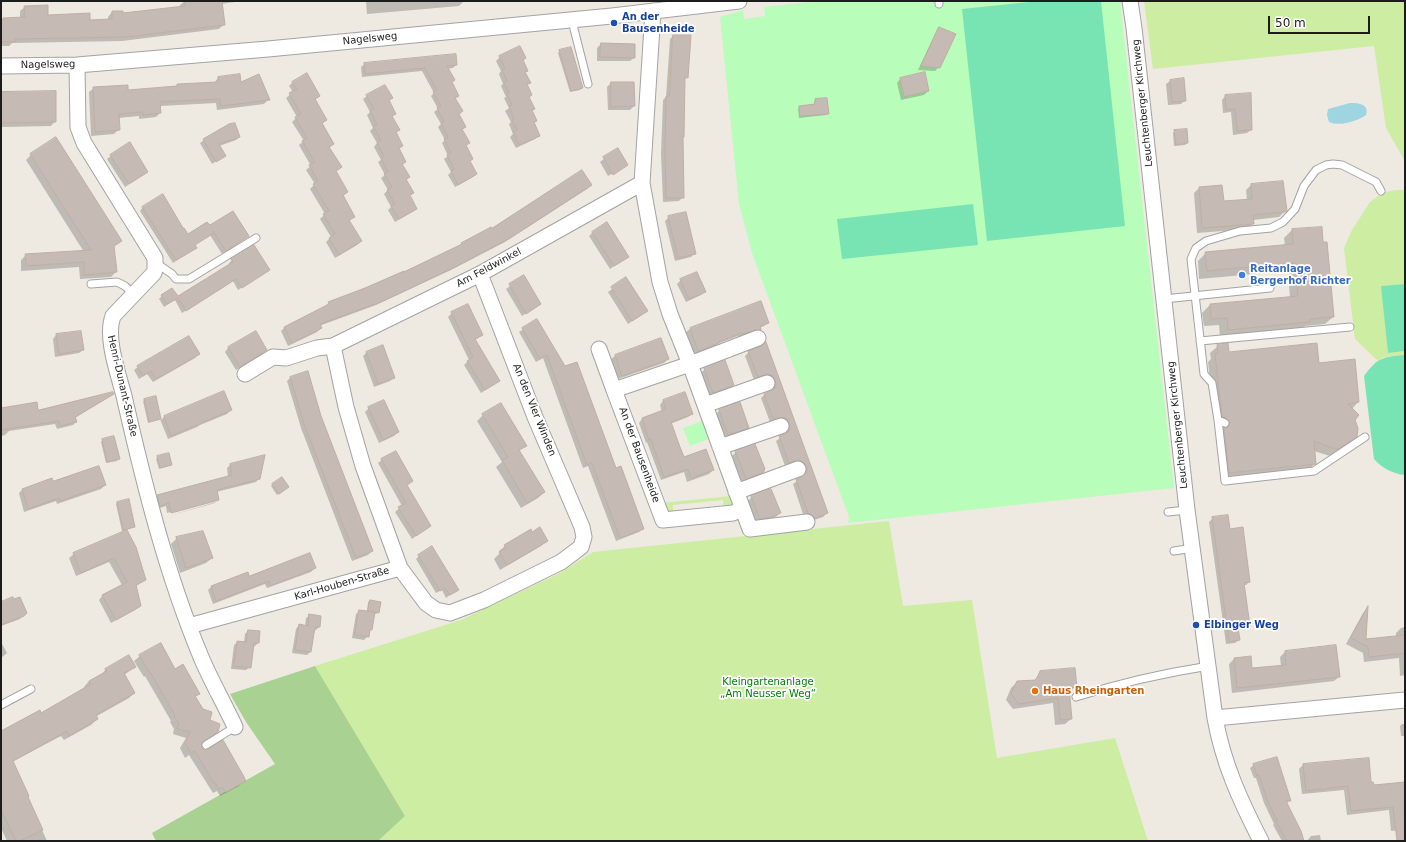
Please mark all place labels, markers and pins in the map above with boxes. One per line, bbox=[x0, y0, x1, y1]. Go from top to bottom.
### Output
place label: An der Bausenheide bbox=[622, 11, 695, 34]
marker: An der Bausenheide bbox=[609, 18, 619, 28]
place label: Reitanlage Bergerhof Richter bbox=[1250, 263, 1351, 286]
marker: Reitanlage Bergerhof Richter bbox=[1237, 270, 1247, 280]
place label: Elbinger Weg bbox=[1204, 619, 1279, 631]
marker: Elbinger Weg bbox=[1191, 620, 1201, 630]
place label: Haus Rheingarten bbox=[1043, 685, 1144, 697]
marker: Haus Rheingarten bbox=[1030, 686, 1040, 696]

